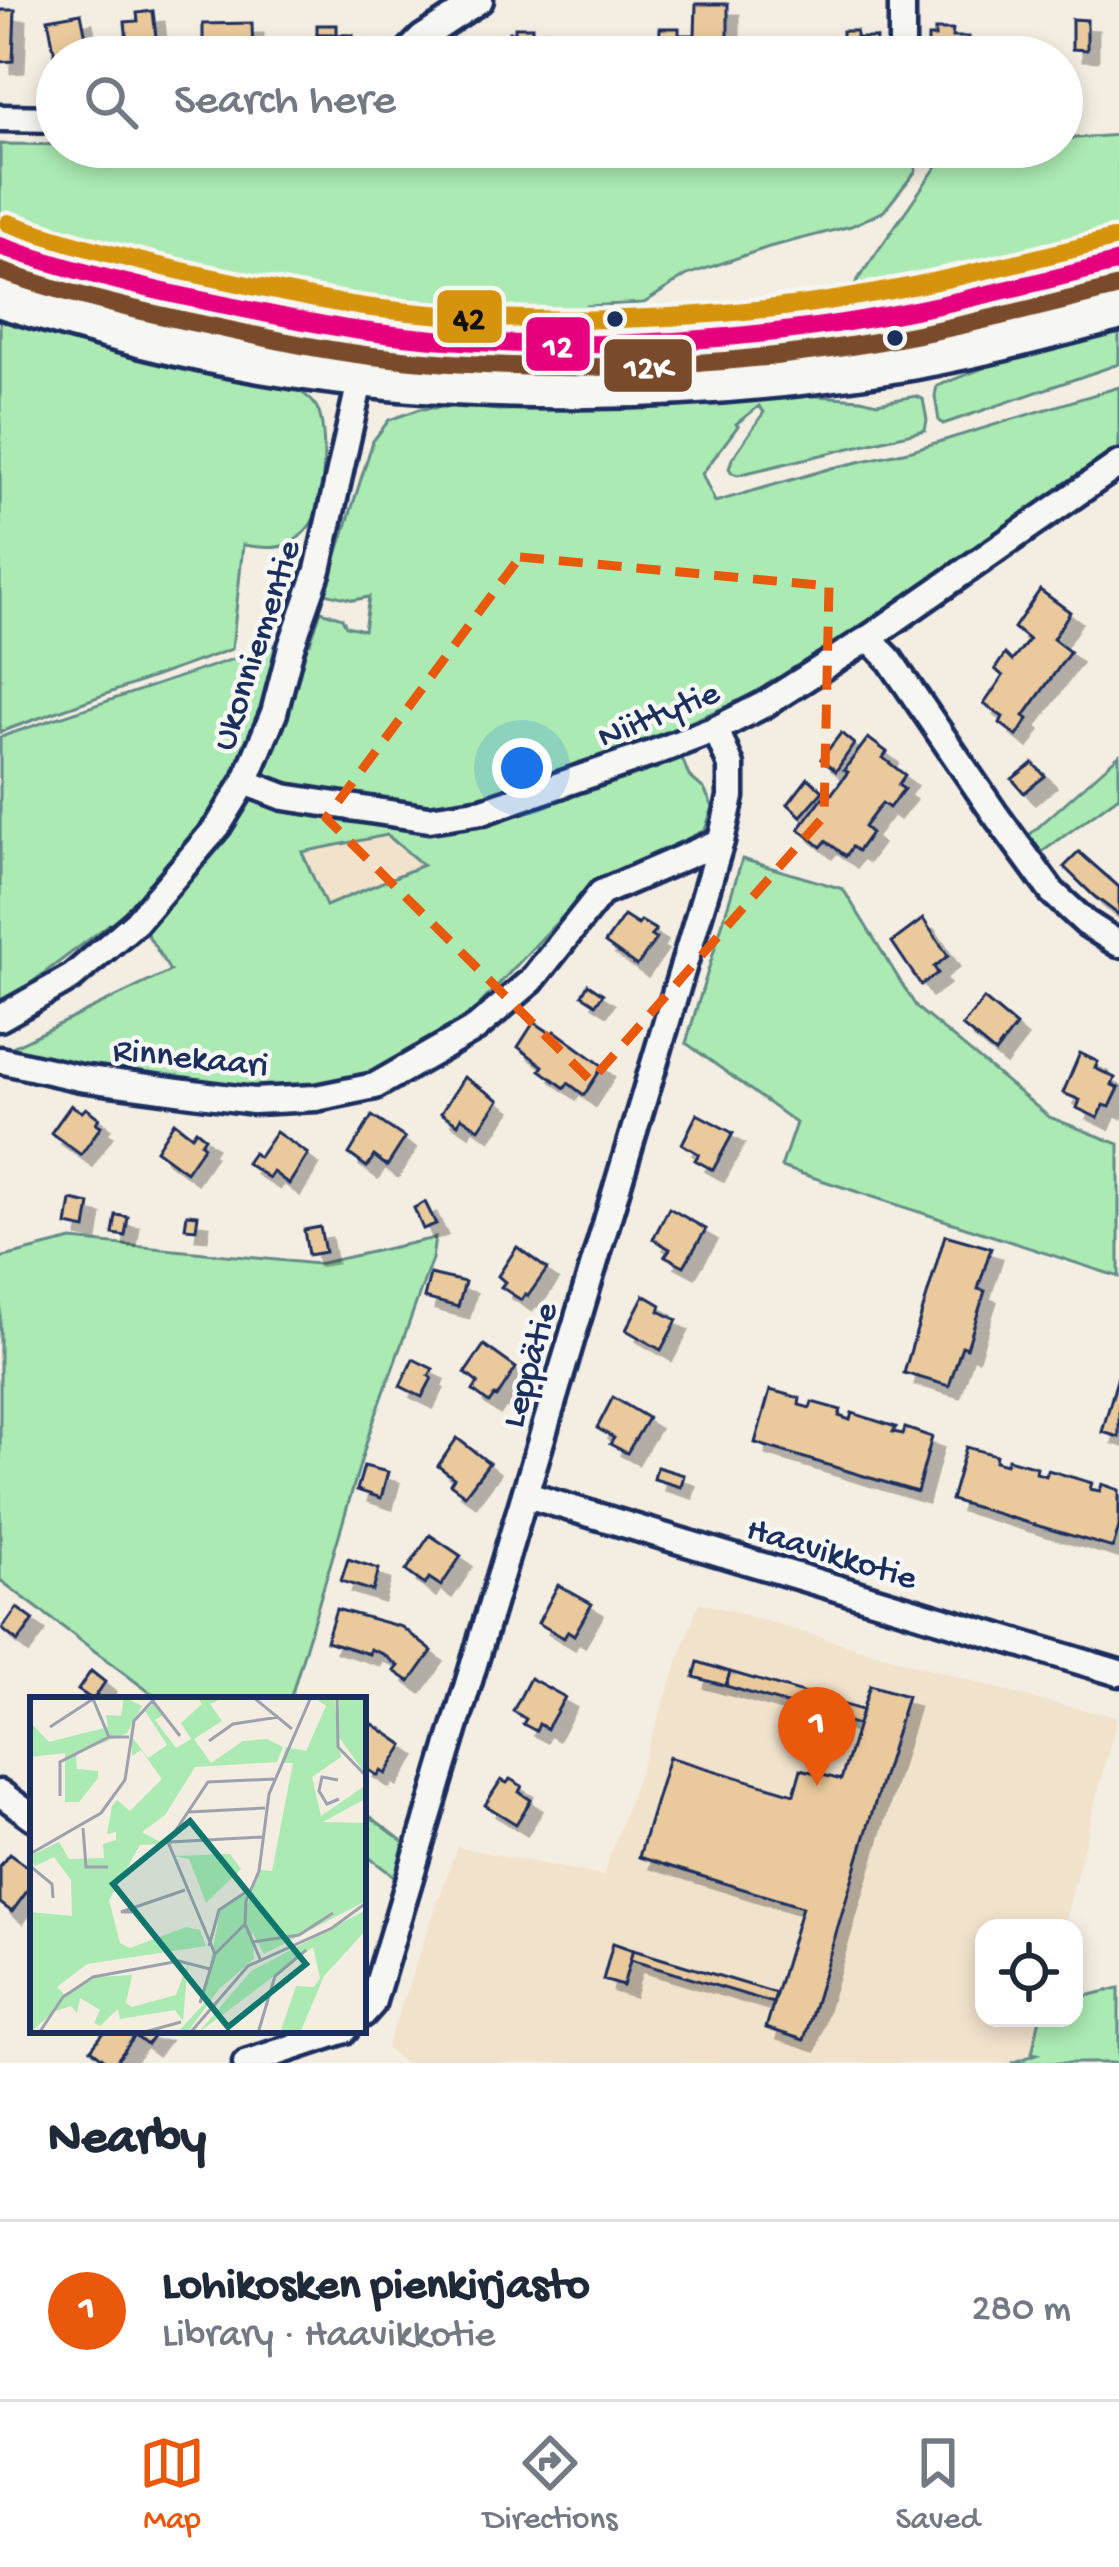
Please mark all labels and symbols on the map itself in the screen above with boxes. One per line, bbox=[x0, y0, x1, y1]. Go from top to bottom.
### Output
line badge: 42 bbox=[435, 288, 504, 345]
text: 42 bbox=[452, 303, 485, 341]
unlabelled marker bbox=[604, 308, 626, 330]
line badge: 12 bbox=[524, 315, 592, 373]
unlabelled marker bbox=[884, 327, 906, 349]
text: 12 bbox=[542, 331, 573, 369]
line badge: 12K bbox=[602, 337, 694, 394]
text: 12K bbox=[623, 352, 676, 390]
street label: Ukonniementie bbox=[205, 535, 314, 757]
street label: Niittytie bbox=[592, 673, 727, 761]
your location bbox=[492, 738, 552, 798]
street label: Rinnekaari bbox=[110, 1031, 270, 1090]
street label: Leppätie bbox=[494, 1298, 571, 1433]
street label: Haavikkotie bbox=[741, 1510, 922, 1603]
pin: 1 bbox=[778, 1687, 856, 1786]
inset map bbox=[30, 1697, 366, 2033]

